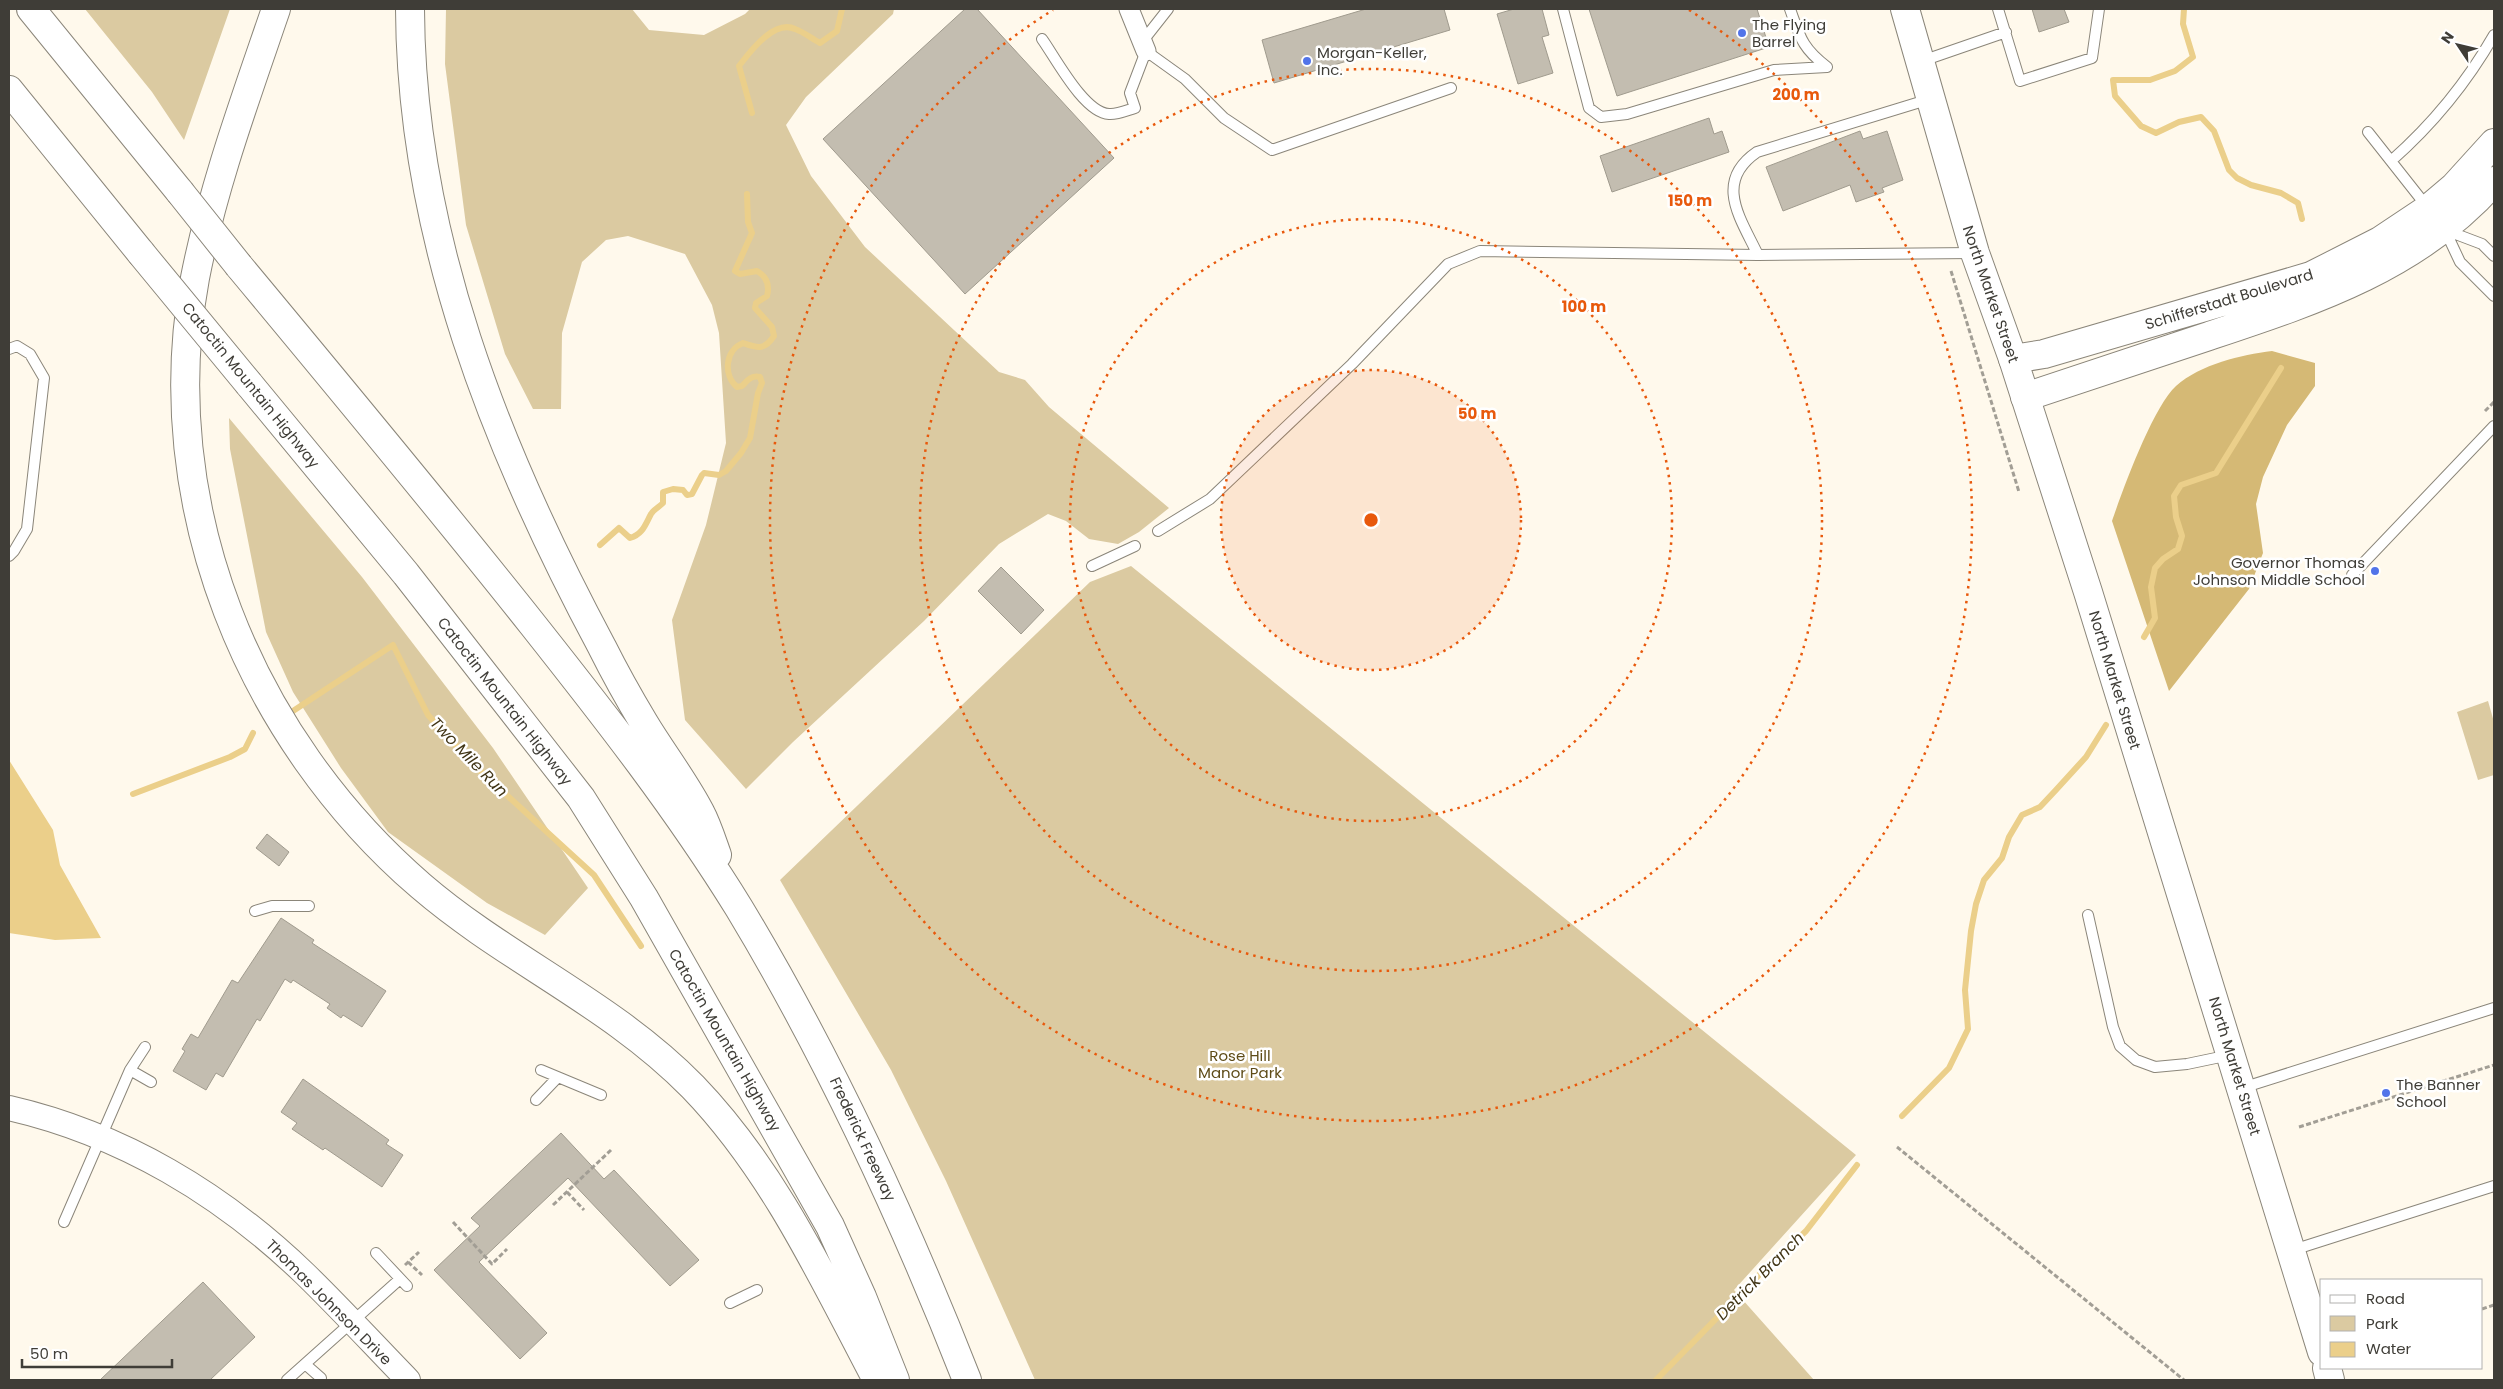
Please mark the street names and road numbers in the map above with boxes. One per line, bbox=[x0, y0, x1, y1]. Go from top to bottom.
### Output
street label: North Market Street bbox=[1958, 223, 2024, 365]
street label: Schifferstadt Boulevard bbox=[2142, 263, 2316, 335]
street label: Catoctin Mountain Highway bbox=[177, 298, 325, 473]
street label: North Market Street bbox=[2084, 608, 2146, 752]
street label: Catoctin Mountain Highway bbox=[433, 613, 578, 790]
street label: Catoctin Mountain Highway bbox=[664, 945, 786, 1136]
street label: North Market Street bbox=[2204, 994, 2266, 1138]
street label: Frederick Freeway bbox=[825, 1074, 901, 1205]
street label: Thomas Johnson Drive bbox=[261, 1234, 397, 1370]

